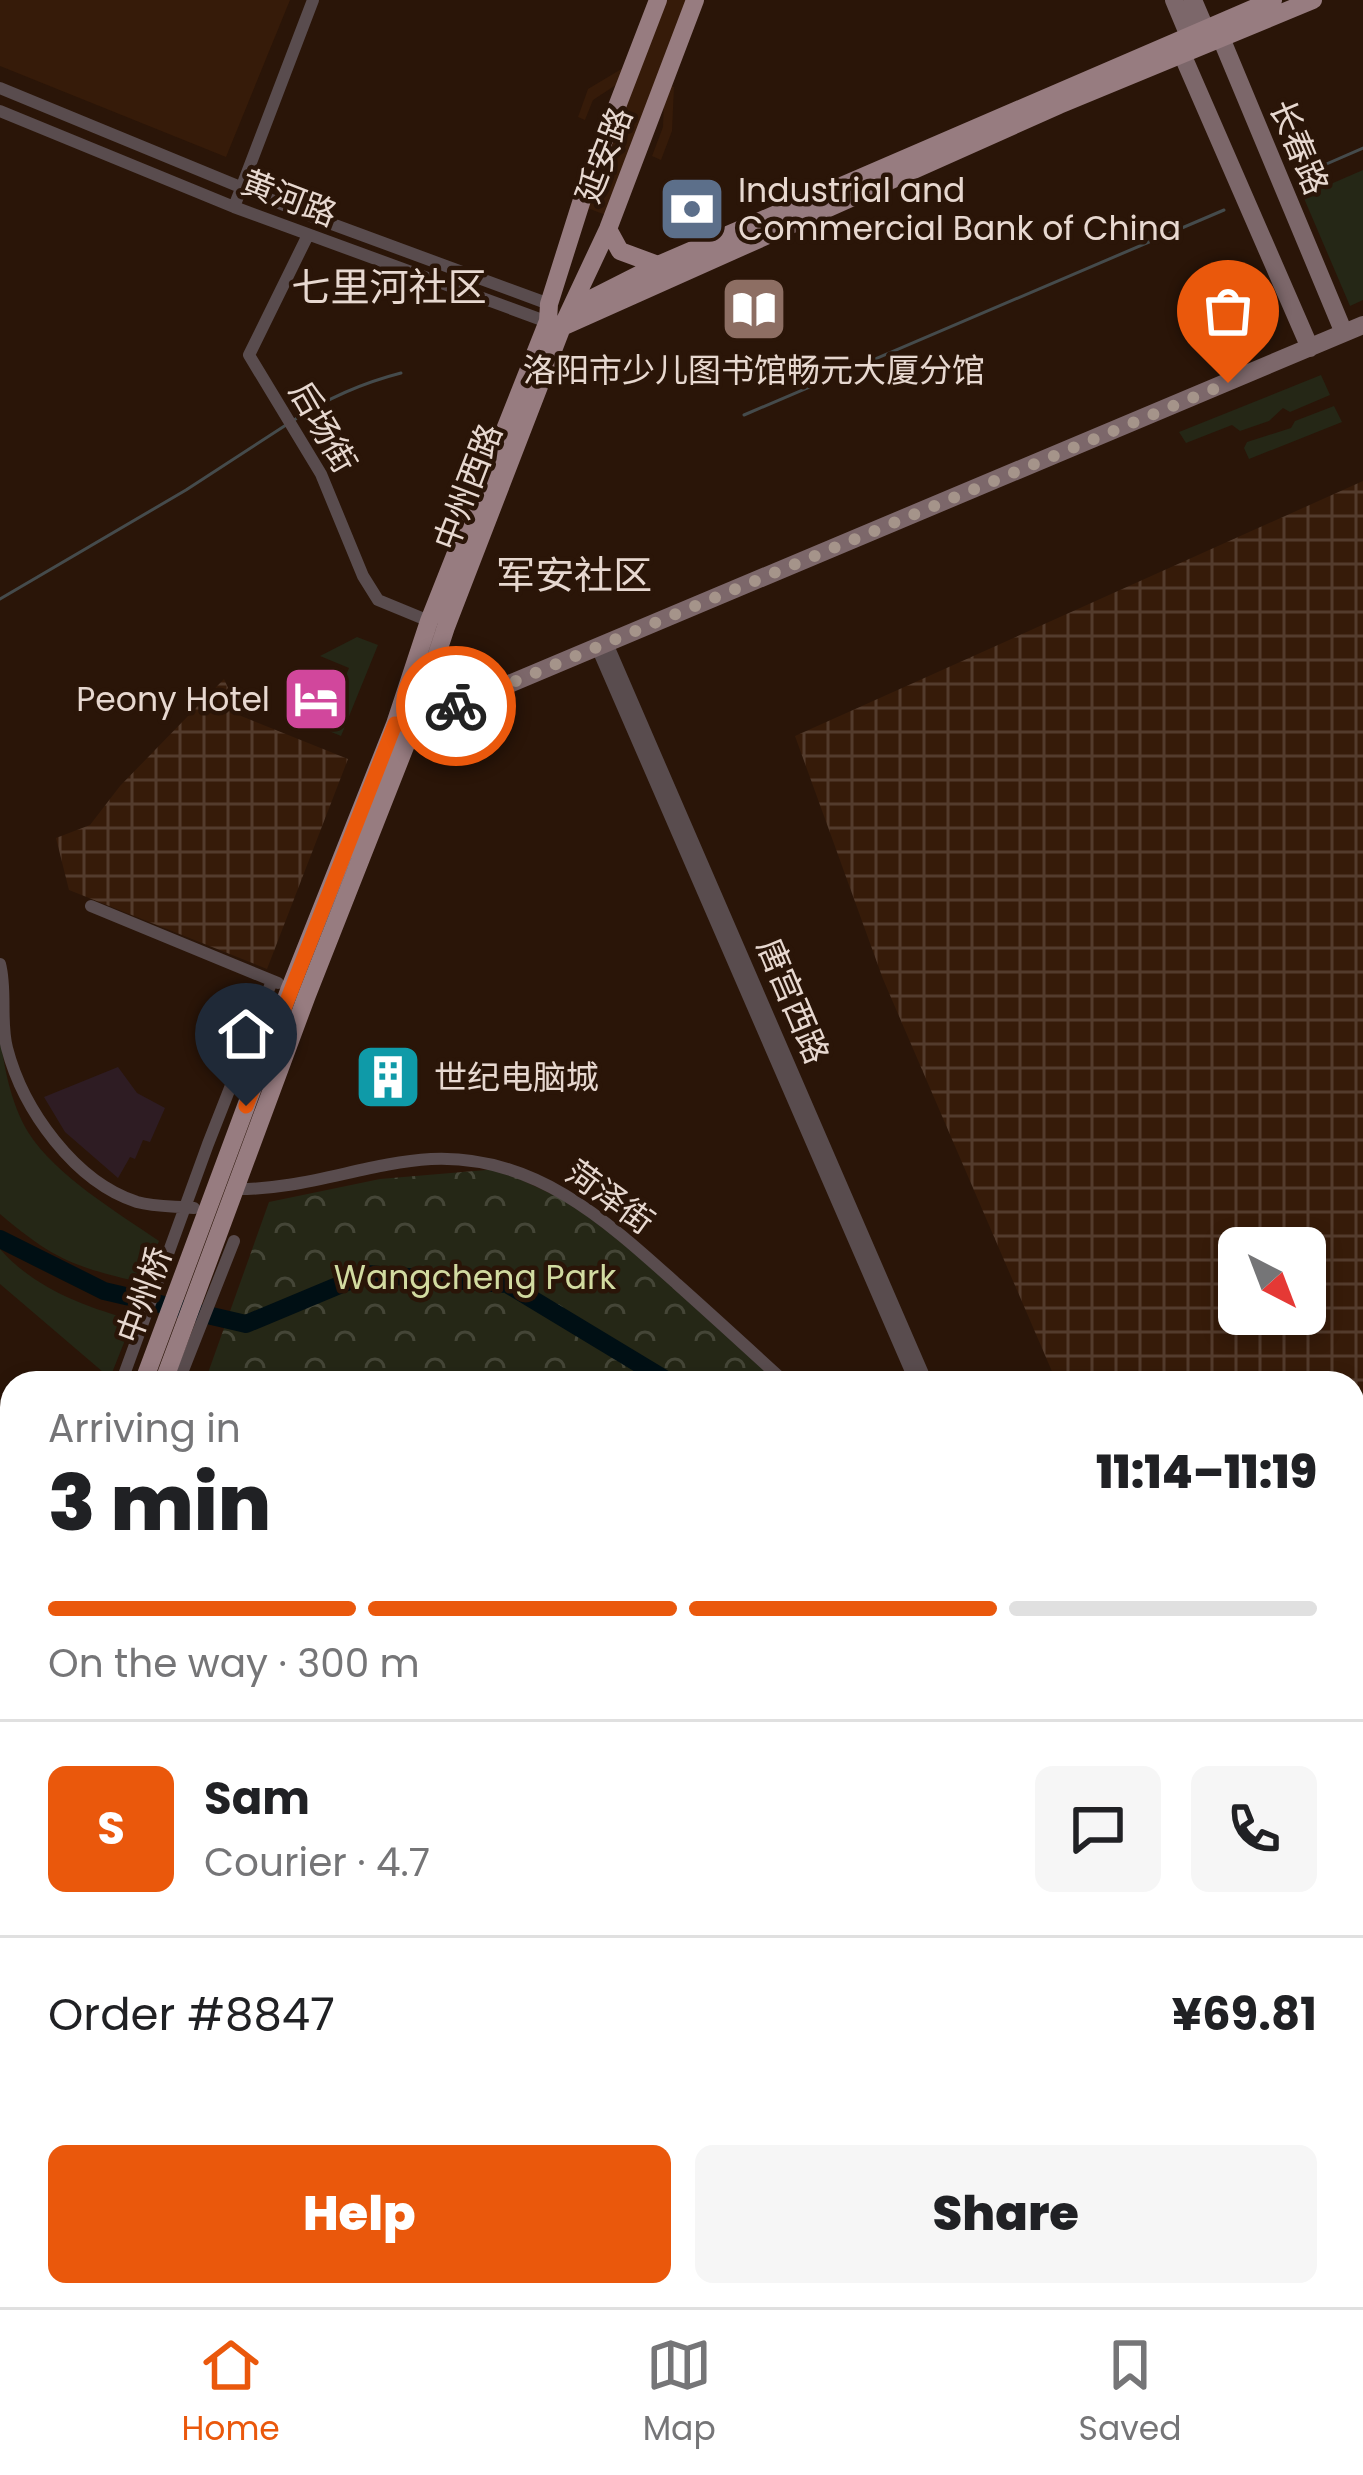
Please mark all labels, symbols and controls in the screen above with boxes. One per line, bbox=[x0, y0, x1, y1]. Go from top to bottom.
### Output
street label: 长春路 bbox=[1258, 92, 1340, 202]
street label: 延安路 bbox=[564, 100, 644, 210]
street label: 黄河路 bbox=[234, 158, 344, 238]
place label: Industrial and Commercial Bank of China bbox=[738, 167, 1181, 252]
bank icon: Industrial and Commercial Bank of China bbox=[657, 174, 727, 244]
district label: 七里河社区 bbox=[291, 260, 487, 315]
pin bbox=[1177, 260, 1279, 383]
library icon: 洛阳市少儿图书馆畅元大厦分馆 bbox=[719, 274, 789, 344]
icon: bag bbox=[1195, 278, 1261, 344]
place label: 洛阳市少儿图书馆畅元大厦分馆 bbox=[523, 347, 985, 394]
street label: 后场街 bbox=[278, 372, 368, 482]
street label: 中州西路 bbox=[422, 417, 514, 557]
district label: 军安社区 bbox=[496, 548, 652, 603]
courier bbox=[396, 646, 516, 766]
hotel icon: Peony Hotel bbox=[281, 664, 351, 734]
icon: bike bbox=[423, 673, 489, 739]
place label: Peony Hotel bbox=[76, 676, 270, 723]
street label: 唐宫西路 bbox=[746, 931, 840, 1071]
pin bbox=[195, 983, 297, 1106]
icon: home bbox=[213, 1001, 279, 1067]
building icon: 世纪电脑城 bbox=[353, 1042, 423, 1112]
place label: 世纪电脑城 bbox=[434, 1054, 599, 1101]
street label: 菏泽街 bbox=[556, 1149, 664, 1245]
north arrow bbox=[1218, 1227, 1326, 1335]
map controls bbox=[1218, 1227, 1326, 1335]
street label: 中州桥 bbox=[105, 1240, 183, 1350]
park label: Wangcheng Park bbox=[334, 1254, 616, 1301]
text: Arriving in bbox=[48, 1401, 241, 1456]
text: 11:14–11:19 bbox=[1096, 1441, 1317, 1504]
text: 3 min bbox=[48, 1448, 271, 1557]
text: On the way · 300 m bbox=[48, 1636, 420, 1691]
button: chat bbox=[1035, 1766, 1161, 1892]
button: phone bbox=[1191, 1766, 1317, 1892]
text: Sam bbox=[204, 1767, 310, 1830]
text: S bbox=[97, 1797, 125, 1860]
text: Courier · 4.7 bbox=[204, 1835, 430, 1890]
text: Order #8847 bbox=[48, 1983, 335, 2046]
text: ¥69.81 bbox=[1172, 1983, 1317, 2046]
button: Help bbox=[48, 2145, 671, 2283]
button: Share bbox=[695, 2145, 1317, 2283]
tab: Home bbox=[181, 2332, 280, 2454]
tab: Map bbox=[643, 2332, 716, 2454]
tab: Saved bbox=[1079, 2332, 1182, 2454]

